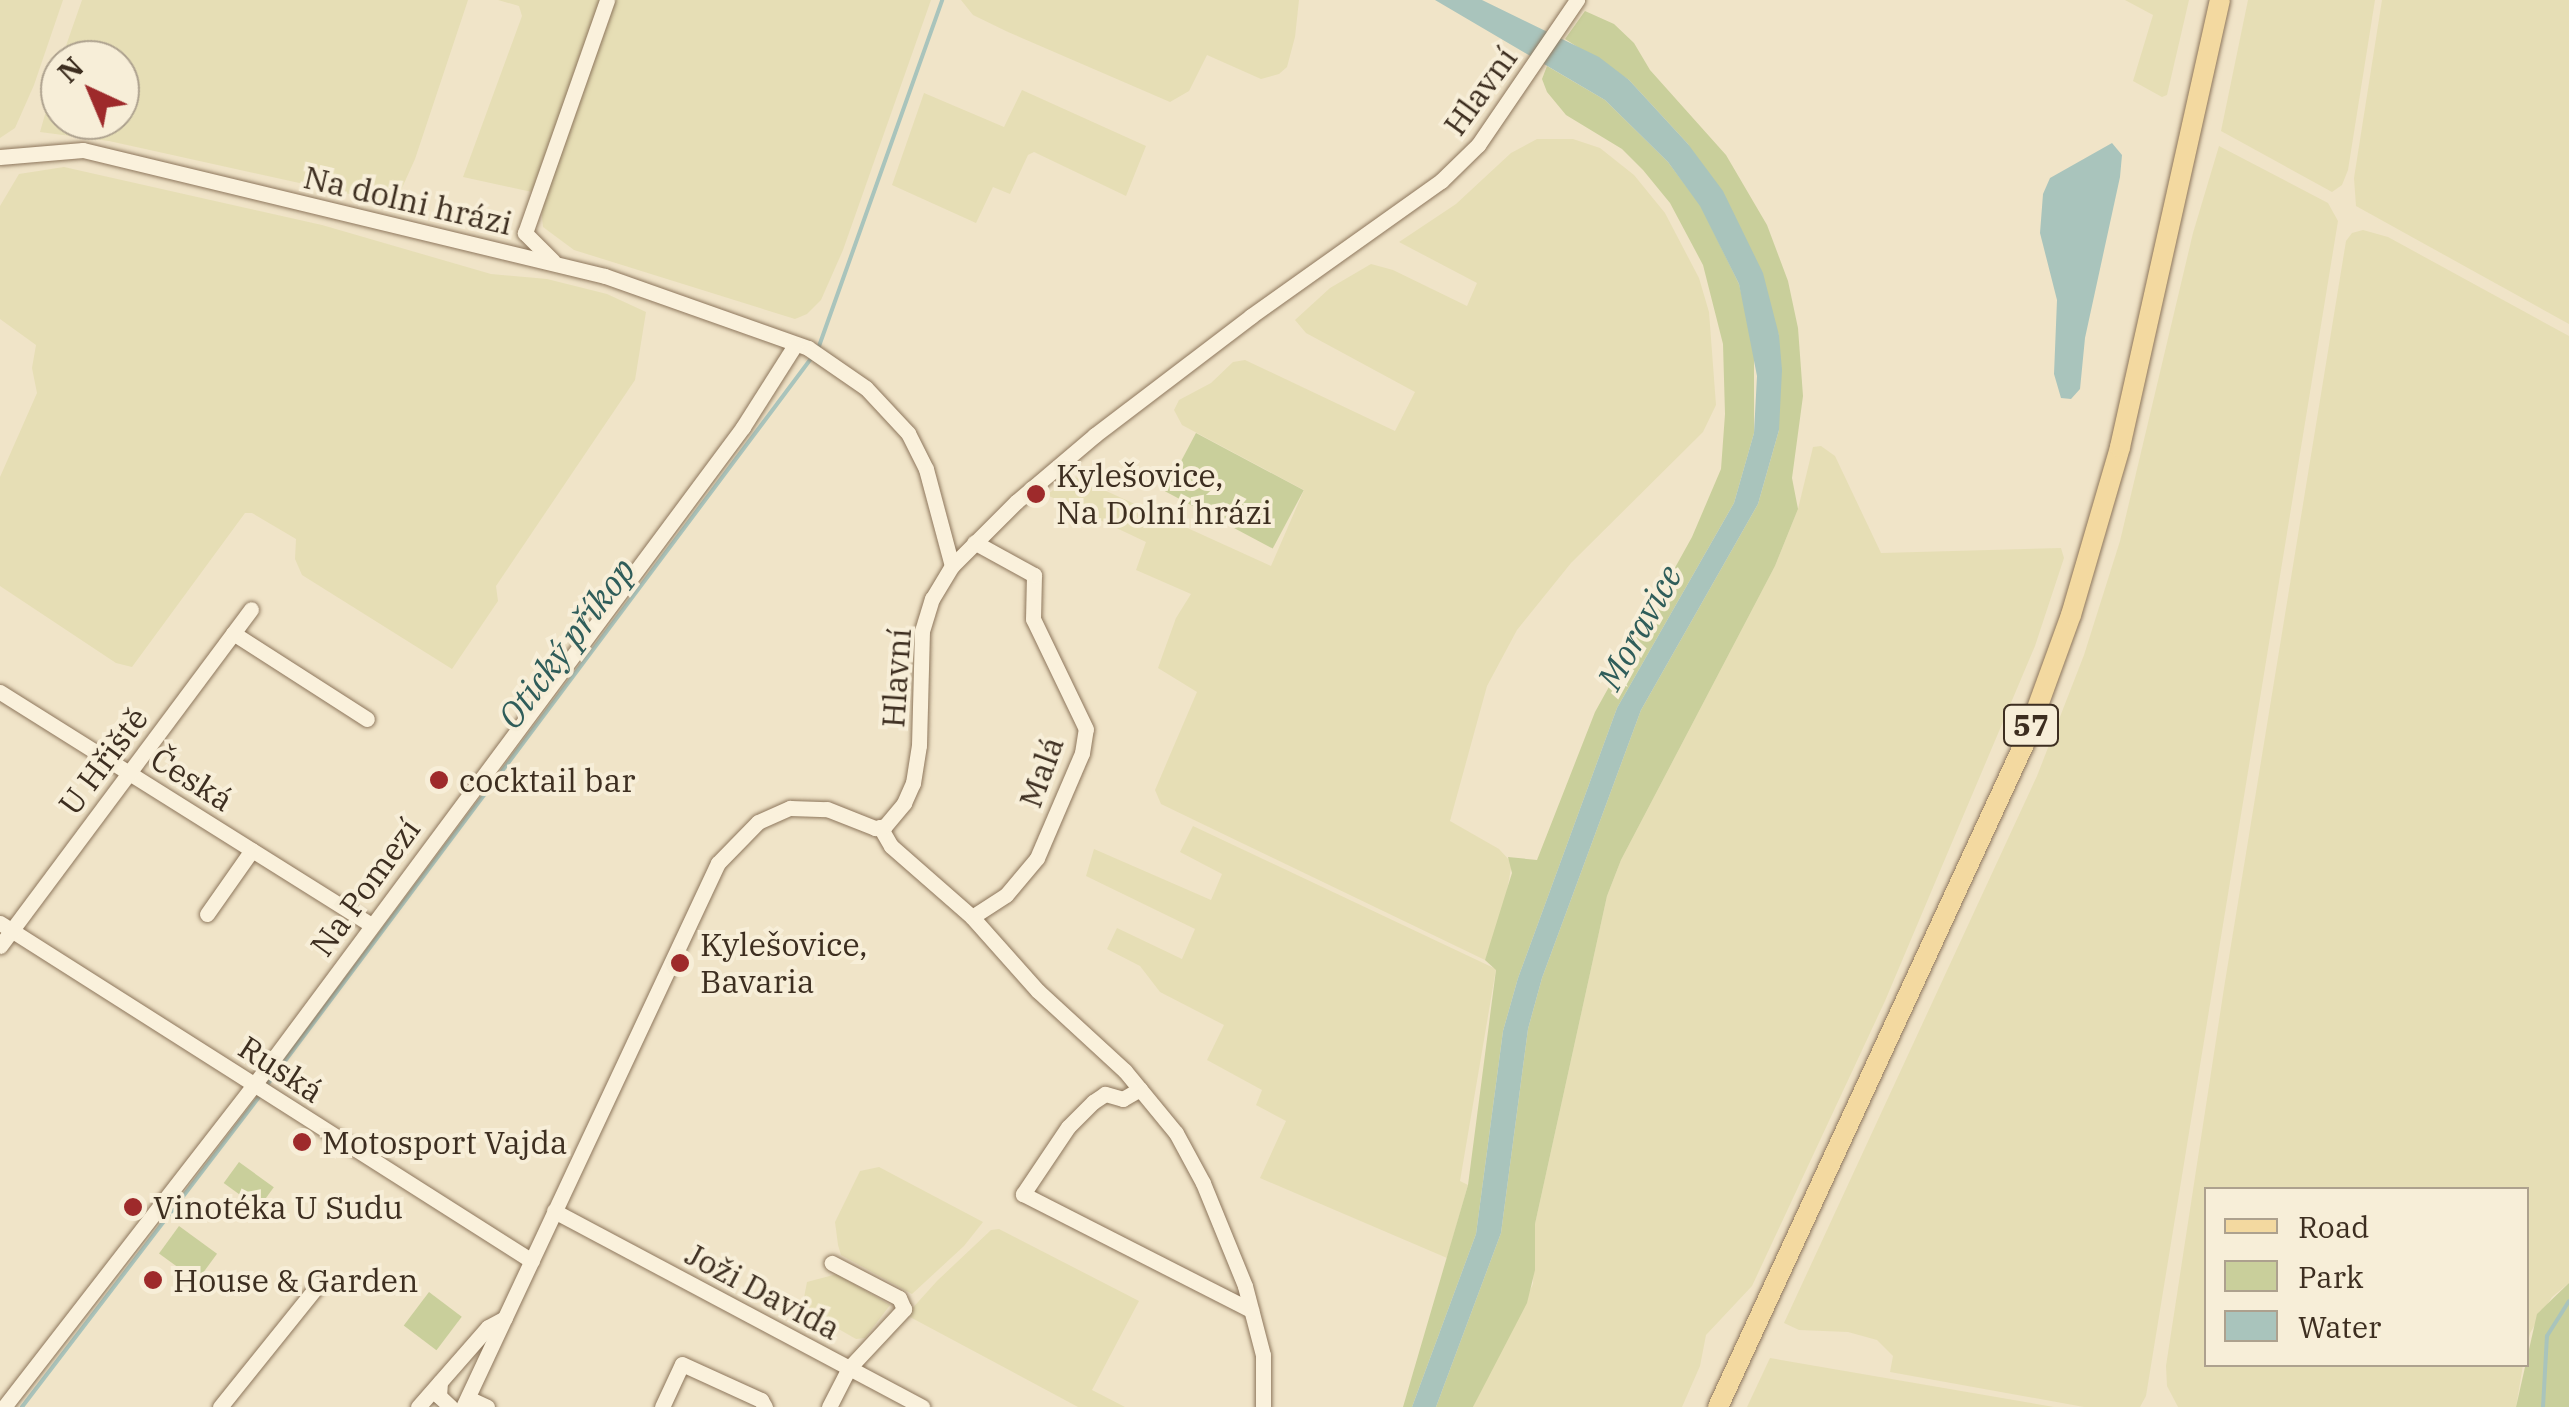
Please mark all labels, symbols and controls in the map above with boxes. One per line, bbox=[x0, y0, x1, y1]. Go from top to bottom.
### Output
street label: Hlavní bbox=[1435, 39, 1525, 143]
north arrow bbox=[40, 40, 140, 140]
text: N bbox=[49, 48, 91, 91]
street label: Na dolni hrázi bbox=[300, 157, 516, 243]
place label: Kylešovice, Na Dolní hrázi bbox=[1056, 457, 1272, 532]
marker: Kylešovice, Na Dolní hrázi bbox=[1025, 483, 1047, 505]
water label: Otický příkop bbox=[488, 550, 644, 736]
water label: Moravice bbox=[1588, 558, 1690, 696]
street label: Hlavní bbox=[873, 627, 919, 729]
street label: U Hřiště bbox=[50, 700, 156, 822]
road number: 57 bbox=[2001, 700, 2061, 750]
street label: Malá bbox=[1011, 731, 1071, 813]
street label: Česká bbox=[144, 739, 240, 819]
place label: cocktail bar bbox=[459, 761, 635, 799]
marker: cocktail bar bbox=[428, 769, 450, 791]
street label: Na Pomezí bbox=[302, 811, 428, 963]
place label: Kylešovice, Bavaria bbox=[700, 926, 868, 1001]
marker: Kylešovice, Bavaria bbox=[669, 952, 691, 974]
street label: Ruská bbox=[232, 1028, 330, 1110]
place label: Motosport Vajda bbox=[322, 1123, 567, 1161]
marker: Motosport Vajda bbox=[291, 1131, 313, 1153]
legend bbox=[2204, 1187, 2529, 1367]
place label: Vinotéka U Sudu bbox=[153, 1188, 403, 1226]
marker: Vinotéka U Sudu bbox=[122, 1196, 144, 1218]
text: Road bbox=[2298, 1207, 2370, 1246]
street label: Joži Davida bbox=[679, 1234, 847, 1348]
text: Park bbox=[2298, 1257, 2364, 1296]
place label: House & Garden bbox=[173, 1261, 418, 1299]
marker: House & Garden bbox=[142, 1269, 164, 1291]
text: Water bbox=[2298, 1307, 2381, 1346]

